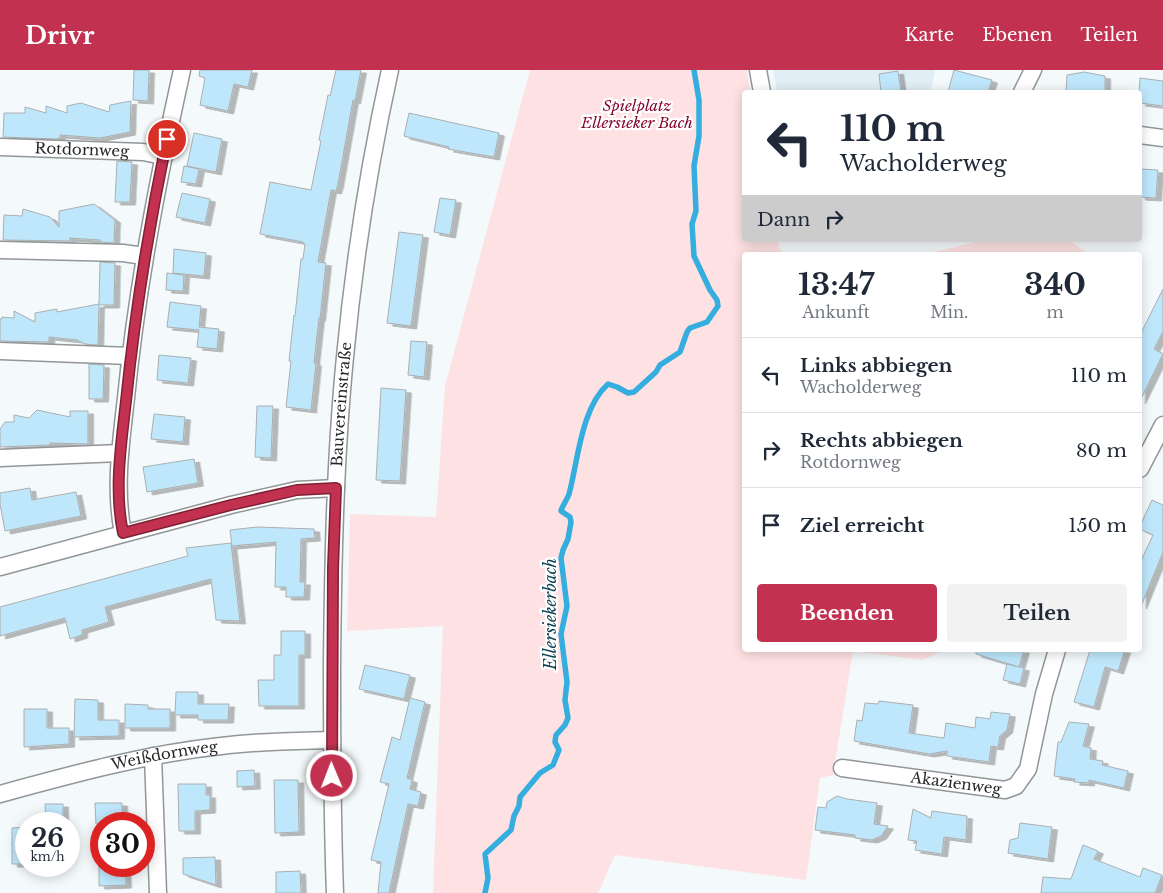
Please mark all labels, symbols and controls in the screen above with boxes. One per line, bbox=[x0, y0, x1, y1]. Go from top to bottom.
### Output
text: Drivr bbox=[25, 21, 94, 50]
text: Karte bbox=[904, 24, 954, 46]
text: Ebenen bbox=[982, 24, 1052, 46]
text: Teilen bbox=[1080, 24, 1138, 46]
park label: Spielplatz Ellersieker Bach bbox=[580, 96, 693, 132]
text: 110 m bbox=[840, 107, 945, 150]
icon: left bbox=[757, 110, 822, 175]
pin bbox=[146, 118, 188, 160]
icon: arrive bbox=[153, 125, 181, 153]
street label: Rotdornweg bbox=[34, 138, 130, 161]
text: Wacholderweg bbox=[840, 150, 1007, 177]
icon: right bbox=[820, 205, 848, 233]
text: Dann bbox=[757, 208, 810, 231]
text: 13:47 bbox=[798, 266, 874, 303]
text: 1 bbox=[943, 266, 956, 303]
text: 340 bbox=[1024, 266, 1086, 303]
text: Ankunft bbox=[802, 302, 870, 322]
text: Min. bbox=[930, 302, 968, 322]
text: m bbox=[1047, 302, 1064, 322]
street label: Bauvereinstraße bbox=[327, 341, 355, 467]
text: Links abbiegen bbox=[800, 354, 952, 377]
icon: left bbox=[757, 361, 785, 389]
text: 110 m bbox=[1071, 364, 1127, 387]
text: Wacholderweg bbox=[800, 377, 921, 397]
text: Rechts abbiegen bbox=[800, 429, 963, 452]
icon: right bbox=[757, 436, 785, 464]
text: 80 m bbox=[1076, 439, 1127, 462]
text: Rotdornweg bbox=[800, 452, 901, 472]
icon: arrive bbox=[757, 511, 785, 539]
text: Ziel erreicht bbox=[800, 514, 924, 537]
text: 150 m bbox=[1068, 514, 1127, 537]
water label: Ellersiekerbach bbox=[540, 558, 560, 671]
button: Beenden bbox=[757, 584, 937, 642]
button: Teilen bbox=[947, 584, 1127, 642]
street label: Weißdornweg bbox=[108, 736, 220, 774]
position arrow bbox=[305, 749, 357, 801]
street label: Akazienweg bbox=[908, 767, 1004, 799]
speed limit sign: 30 bbox=[90, 812, 155, 877]
text: 26 bbox=[31, 823, 64, 854]
text: km/h bbox=[30, 849, 65, 864]

